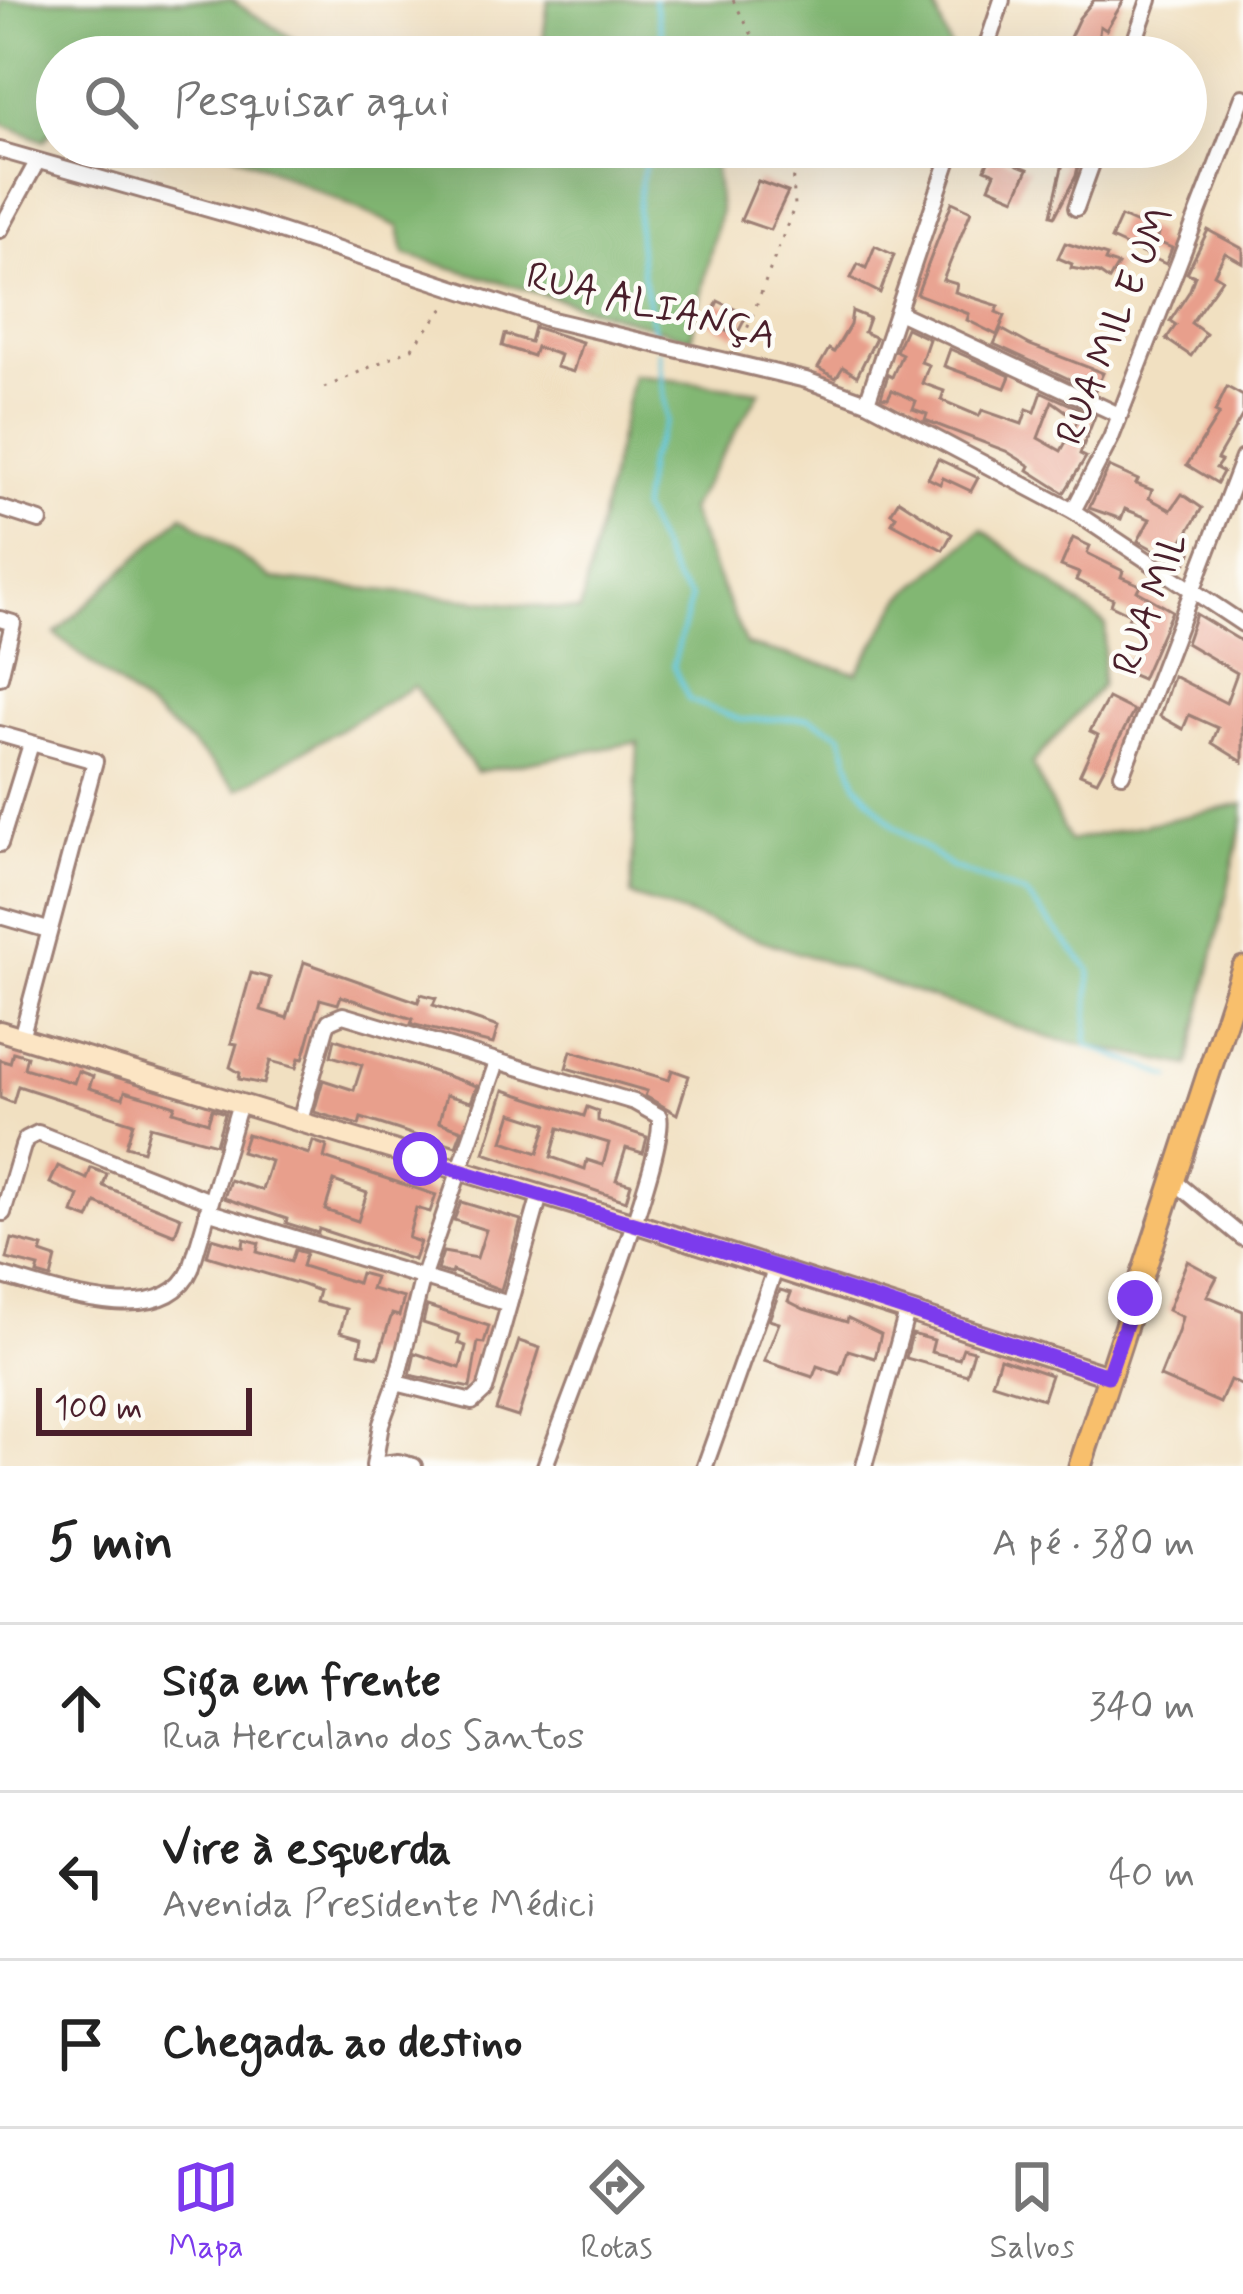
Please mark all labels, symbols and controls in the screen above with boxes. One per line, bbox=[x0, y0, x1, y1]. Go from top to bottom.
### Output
search box bbox=[36, 36, 1207, 168]
icon: search bbox=[78, 69, 144, 135]
text: Pesquisar aqui bbox=[174, 73, 450, 132]
street label: RUA MIL E UM bbox=[1045, 199, 1187, 453]
street label: RUA ALIANÇA bbox=[521, 251, 781, 363]
street label: RUA MIL bbox=[1101, 525, 1203, 683]
route start bbox=[393, 1132, 447, 1186]
route end bbox=[1108, 1271, 1162, 1325]
scale bar bbox=[36, 1382, 252, 1435]
text: 100 m bbox=[54, 1387, 143, 1431]
text: 5 min bbox=[48, 1511, 173, 1577]
text: A pé · 380 m bbox=[992, 1519, 1195, 1570]
text: Siga em frente bbox=[162, 1653, 441, 1712]
icon: ahead bbox=[48, 1675, 114, 1741]
text: 340 m bbox=[1089, 1682, 1195, 1733]
text: Rua Herculano dos Santos bbox=[162, 1712, 584, 1763]
text: Vire à esquerda bbox=[162, 1821, 451, 1880]
icon: left bbox=[48, 1843, 114, 1909]
text: 40 m bbox=[1108, 1850, 1195, 1901]
text: Avenida Presidente Médici bbox=[162, 1880, 595, 1931]
icon: arrive bbox=[48, 2011, 114, 2077]
text: Chegada ao destino bbox=[162, 2014, 522, 2073]
tab: Mapa bbox=[168, 2154, 244, 2270]
tab: Rotas bbox=[581, 2154, 652, 2270]
tab: Salvos bbox=[989, 2154, 1074, 2270]

